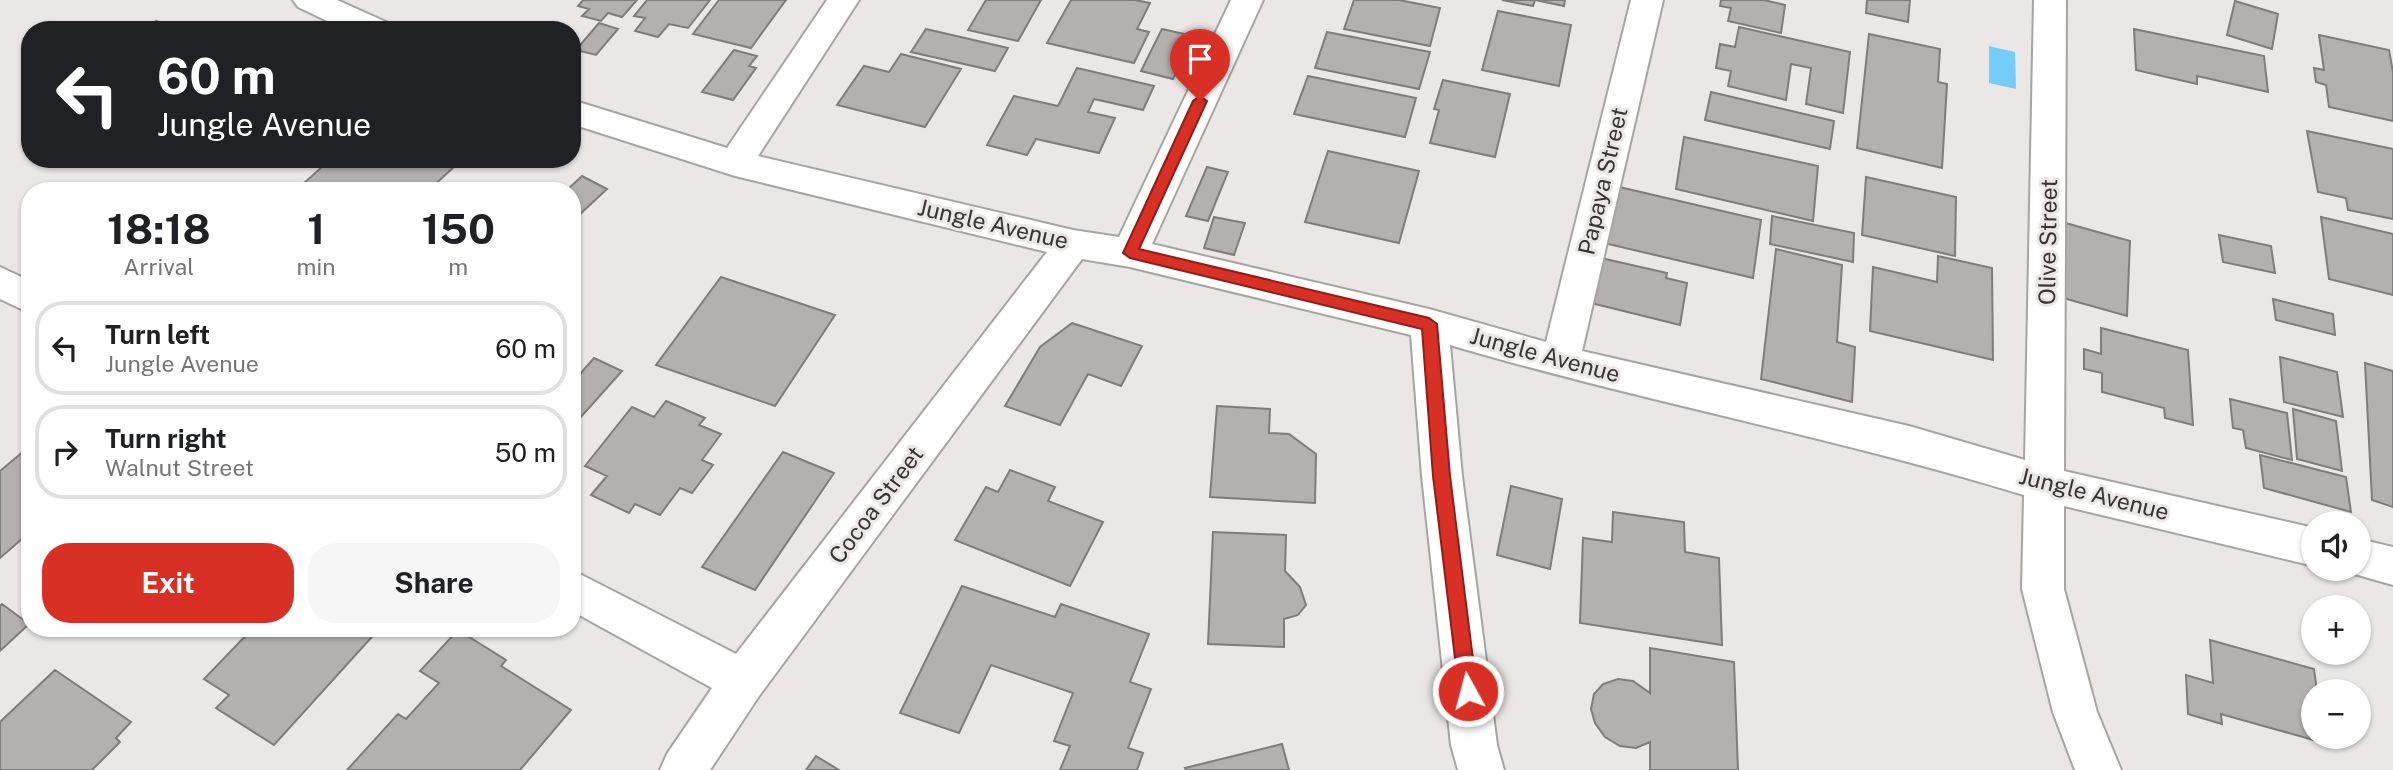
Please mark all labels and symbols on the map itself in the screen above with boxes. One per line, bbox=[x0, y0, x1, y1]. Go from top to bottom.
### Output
pin bbox=[1170, 29, 1230, 101]
street label: Papaya Street bbox=[1572, 105, 1633, 257]
street label: Olive Street bbox=[2033, 179, 2062, 305]
street label: Jungle Avenue bbox=[915, 193, 1071, 254]
street label: Jungle Avenue bbox=[1467, 322, 1623, 387]
street label: Cocoa Street bbox=[823, 441, 928, 569]
street label: Jungle Avenue bbox=[2016, 462, 2172, 525]
position arrow bbox=[1431, 654, 1505, 728]

